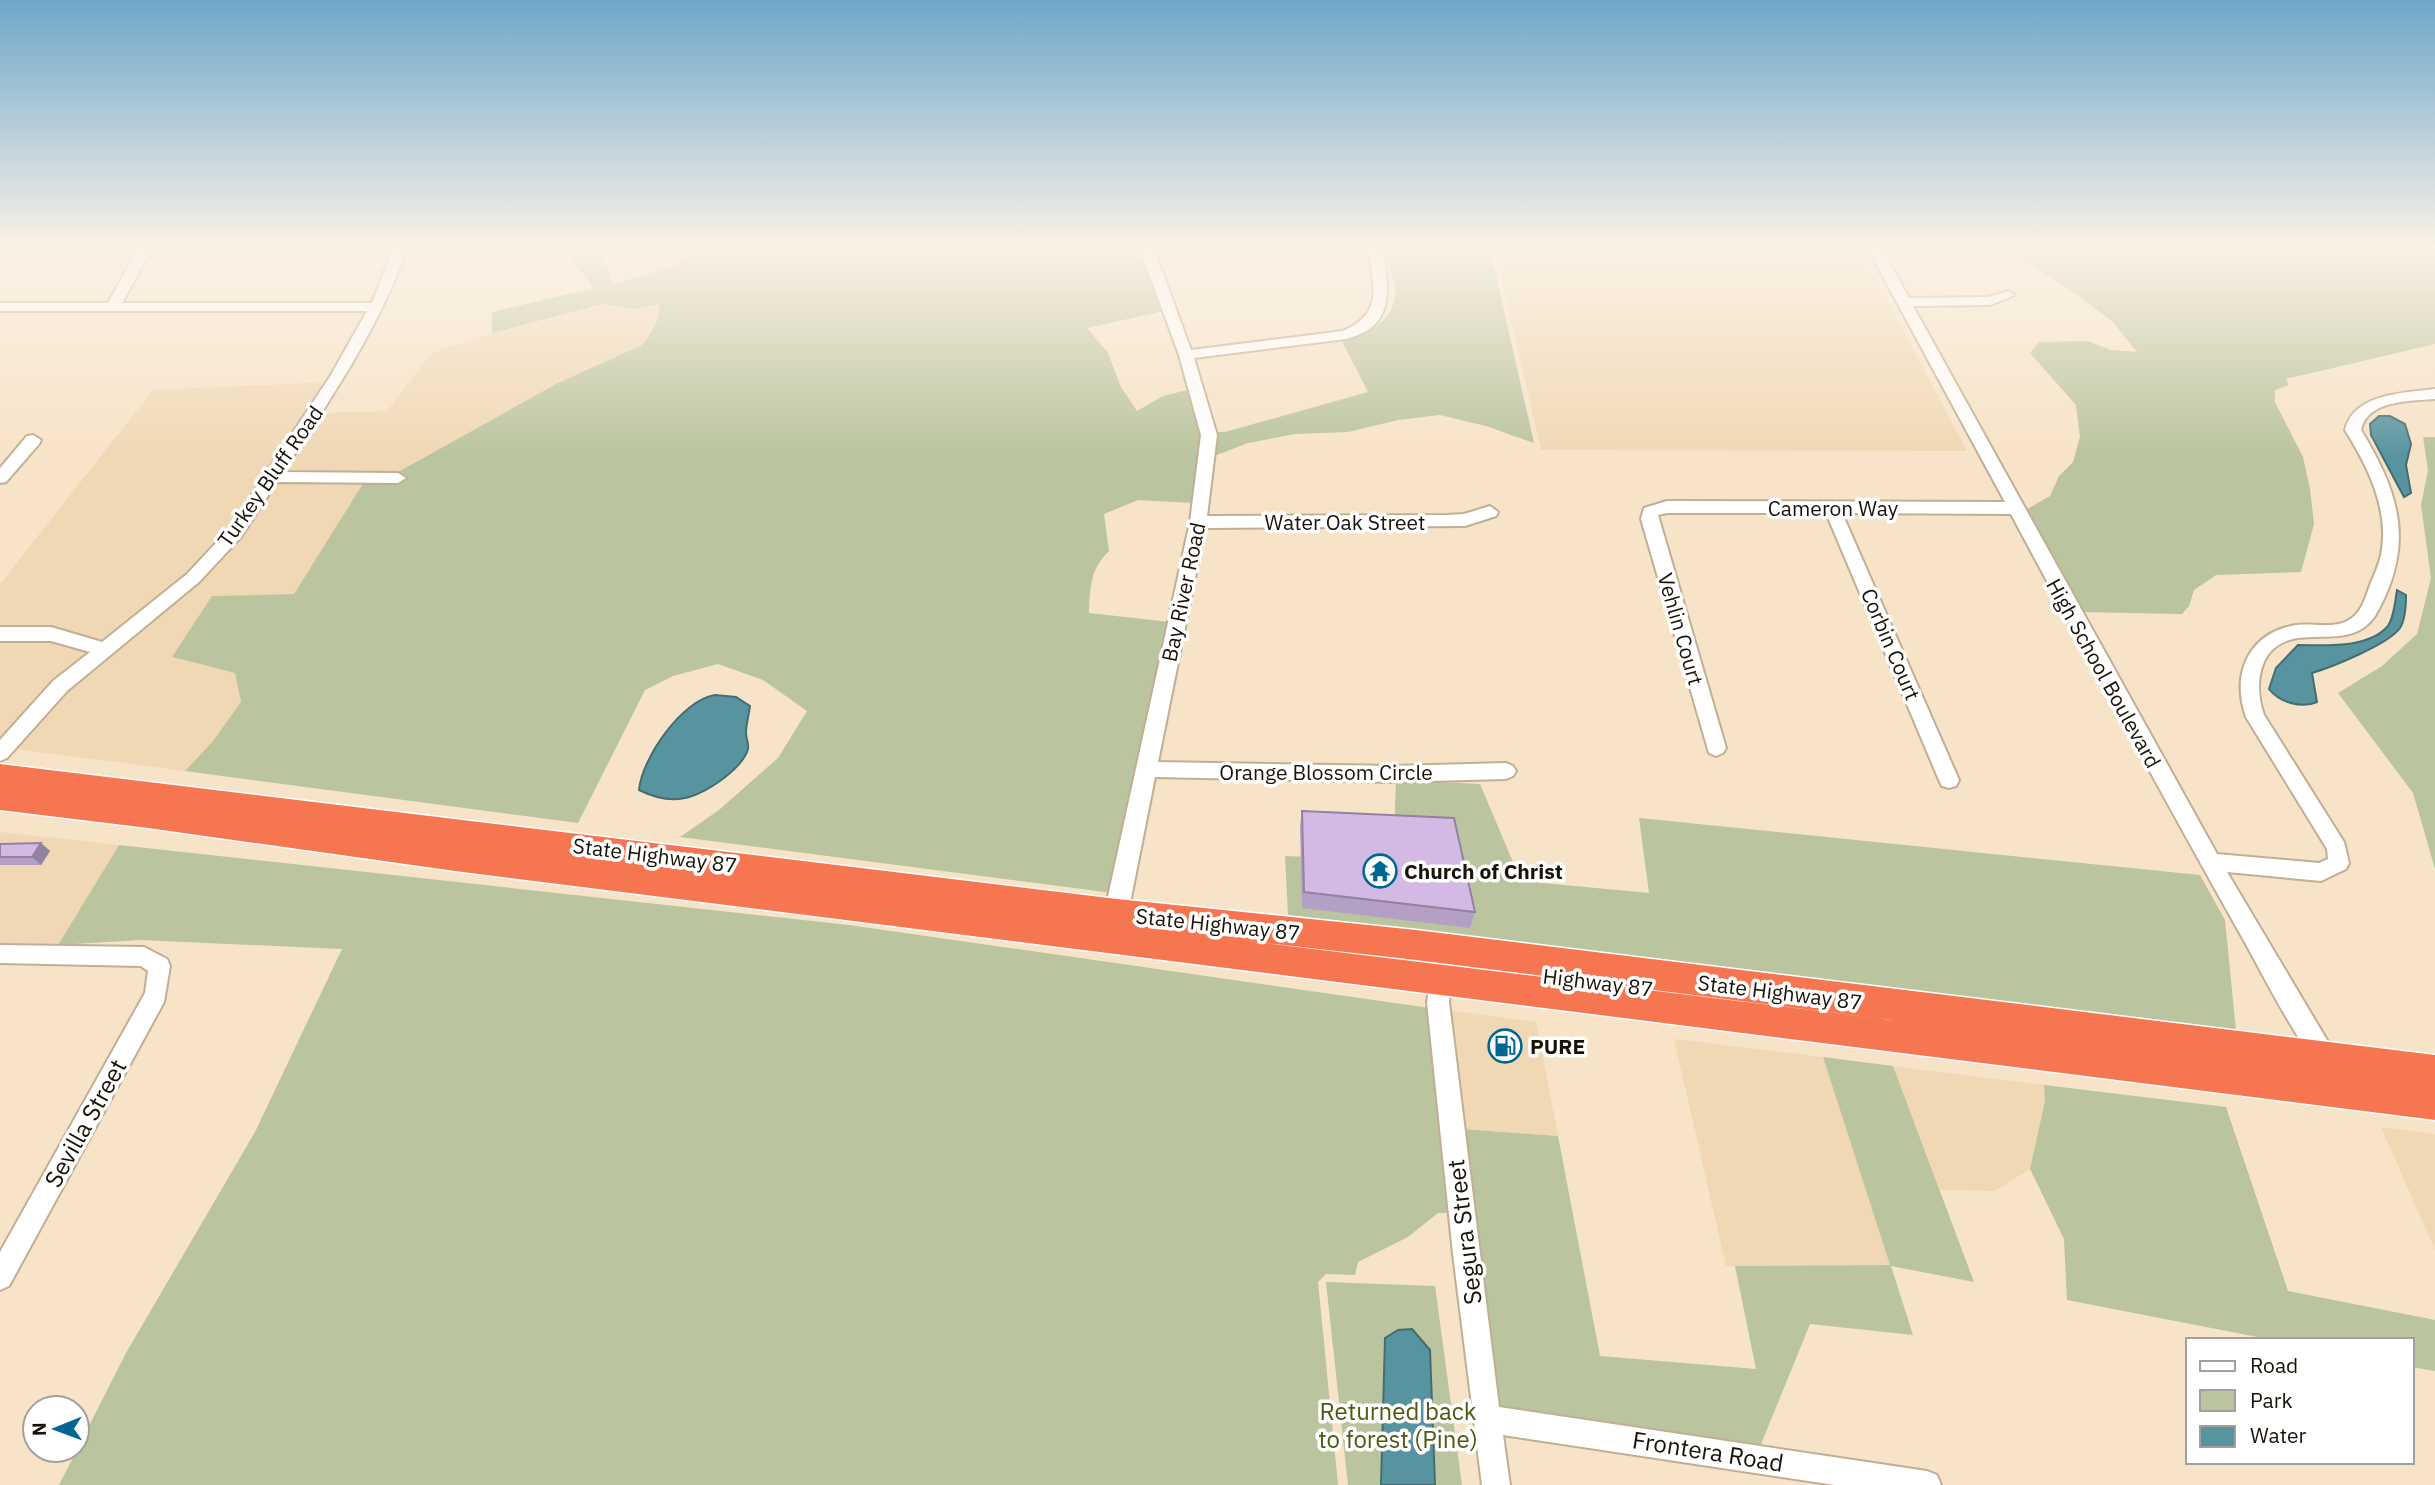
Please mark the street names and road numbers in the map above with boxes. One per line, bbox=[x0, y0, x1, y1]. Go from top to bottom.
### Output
street label: Turkey Bluff Road bbox=[211, 400, 329, 552]
street label: Cameron Way bbox=[1768, 494, 1899, 522]
street label: Water Oak Street bbox=[1265, 508, 1425, 536]
street label: Bay River Road bbox=[1155, 520, 1211, 664]
street label: Vehlin Court bbox=[1652, 570, 1710, 688]
street label: High School Boulevard bbox=[2040, 573, 2168, 773]
street label: Corbin Court bbox=[1855, 584, 1927, 704]
street label: Orange Blossom Circle bbox=[1219, 758, 1433, 786]
street label: State Highway 87 bbox=[571, 831, 739, 879]
street label: State Highway 87 bbox=[1134, 901, 1302, 947]
street label: Highway 87 bbox=[1541, 961, 1655, 1003]
street label: State Highway 87 bbox=[1696, 968, 1864, 1016]
street label: Sevilla Street bbox=[37, 1053, 133, 1193]
street label: Segura Street bbox=[1439, 1157, 1489, 1307]
street label: Frontera Road bbox=[1630, 1423, 1786, 1479]

